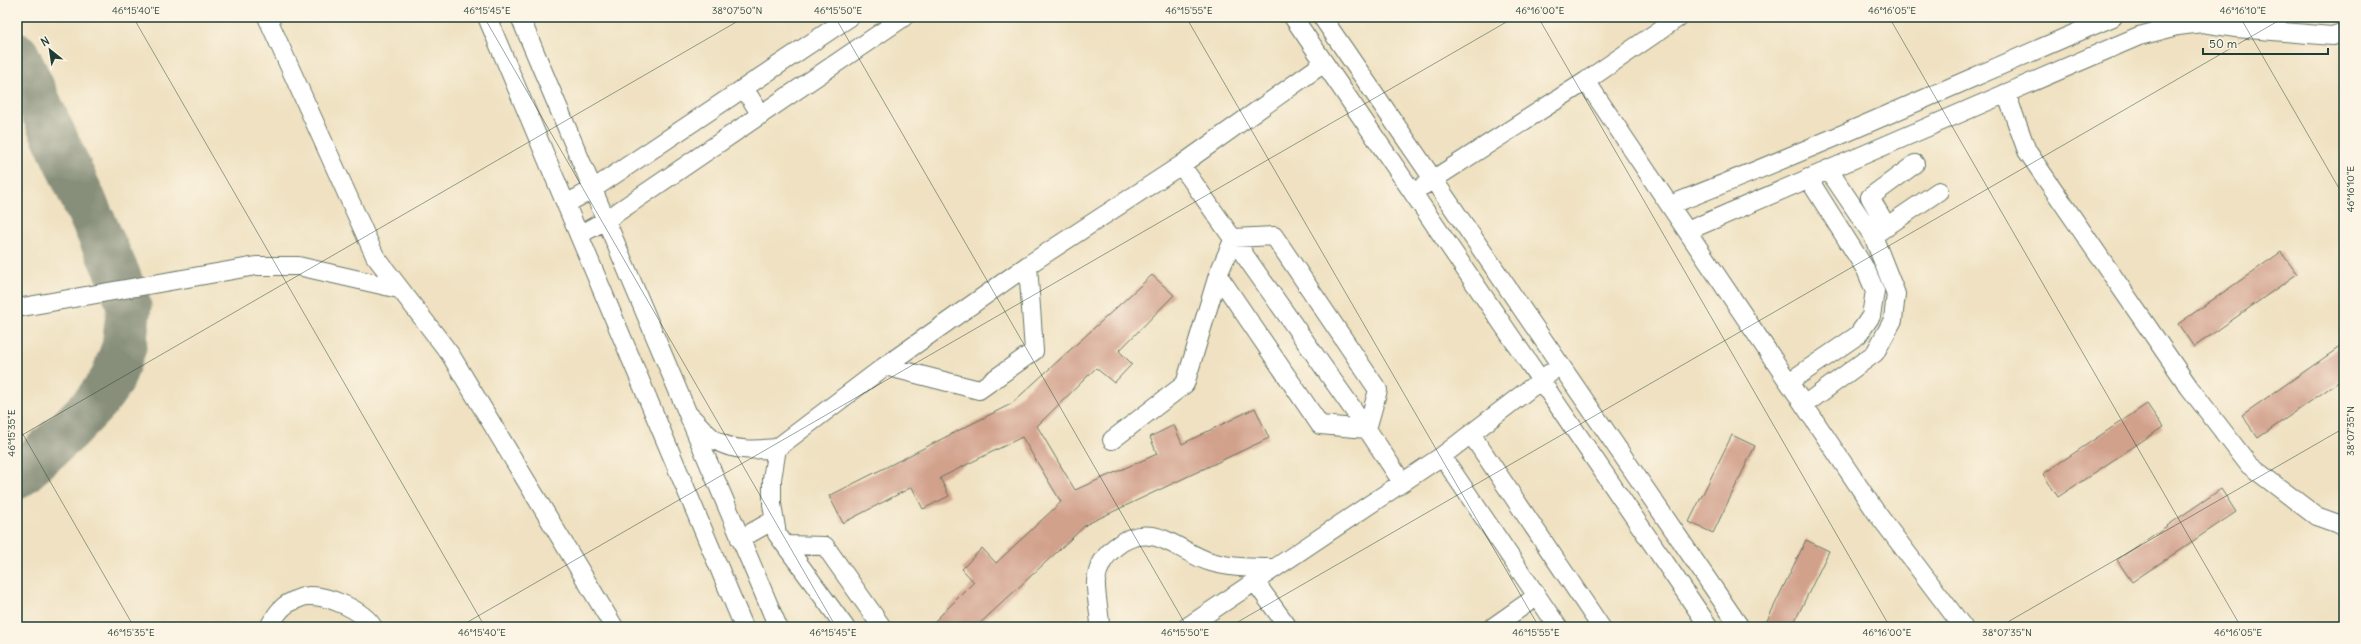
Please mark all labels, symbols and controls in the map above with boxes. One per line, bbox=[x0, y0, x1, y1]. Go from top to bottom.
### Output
text: 46°15'40"E bbox=[112, 4, 160, 17]
text: 46°15'45"E bbox=[463, 4, 511, 17]
text: 38°07'50"N bbox=[712, 4, 762, 17]
text: 46°15'50"E bbox=[814, 4, 862, 17]
text: 46°15'55"E bbox=[1165, 4, 1213, 17]
text: 46°16'00"E bbox=[1516, 4, 1565, 17]
text: 46°16'05"E bbox=[1868, 4, 1916, 17]
text: 46°16'10"E bbox=[2220, 4, 2266, 17]
north arrow bbox=[30, 30, 70, 70]
scale bar bbox=[2203, 30, 2328, 56]
text: N bbox=[38, 33, 52, 49]
text: 50 m bbox=[2209, 36, 2238, 51]
text: 46°16'10"E bbox=[2344, 166, 2357, 212]
text: 38°07'35"N bbox=[2344, 406, 2357, 456]
text: 46°15'35"E bbox=[5, 409, 18, 457]
text: 46°15'35"E bbox=[107, 626, 155, 639]
text: 46°15'40"E bbox=[458, 626, 506, 639]
text: 46°15'45"E bbox=[809, 626, 857, 639]
text: 46°15'50"E bbox=[1161, 626, 1209, 639]
text: 46°15'55"E bbox=[1512, 626, 1560, 639]
text: 46°16'00"E bbox=[1863, 626, 1912, 639]
text: 38°07'35"N bbox=[1982, 626, 2032, 639]
text: 46°16'05"E bbox=[2214, 626, 2262, 639]

